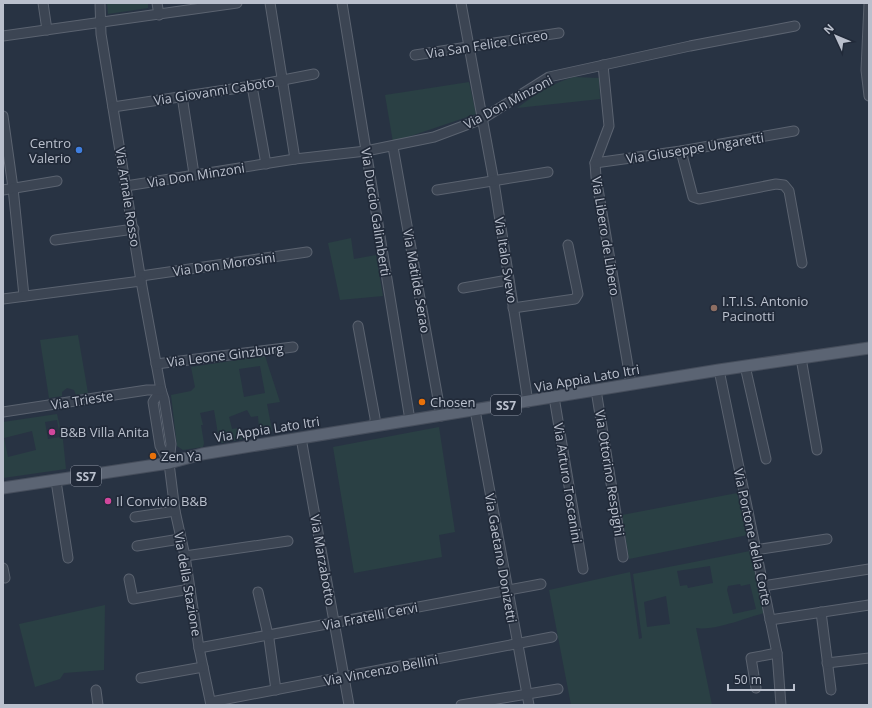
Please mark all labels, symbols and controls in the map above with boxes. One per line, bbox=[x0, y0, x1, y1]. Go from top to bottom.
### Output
north arrow bbox=[816, 16, 856, 56]
text: N bbox=[820, 20, 837, 37]
street label: Via San Felice Circeo bbox=[425, 25, 549, 63]
street label: Via Don Minzoni bbox=[460, 71, 556, 133]
street label: Via Giovanni Caboto bbox=[152, 73, 276, 109]
street label: Via Giuseppe Ungaretti bbox=[625, 128, 765, 168]
place label: Centro Valerio bbox=[29, 134, 71, 167]
marker: Centro Valerio bbox=[74, 145, 84, 155]
street label: Via Arnale Rosso bbox=[111, 146, 145, 248]
street label: Via Duccio Galimberti bbox=[357, 147, 395, 277]
street label: Via Don Minzoni bbox=[146, 158, 246, 192]
street label: Via Libero de Libero bbox=[588, 175, 624, 297]
street label: Via Italo Svevo bbox=[490, 216, 522, 304]
street label: Via Matilde Serao bbox=[399, 228, 435, 335]
street label: Via Don Morosini bbox=[171, 248, 277, 280]
place label: I.T.I.S. Antonio Pacinotti bbox=[722, 292, 808, 325]
marker: I.T.I.S. Antonio Pacinotti bbox=[709, 303, 719, 313]
street label: Via Leone Ginzburg bbox=[166, 339, 284, 371]
street label: Via Appia Lato Itri bbox=[533, 360, 641, 396]
street label: Via Trieste bbox=[50, 386, 114, 414]
place label: Chosen bbox=[430, 393, 475, 411]
road number: SS7 bbox=[491, 395, 521, 415]
marker: Chosen bbox=[417, 397, 427, 407]
street label: Via Ottorino Respighi bbox=[591, 409, 629, 537]
street label: Via Appia Lato Itri bbox=[213, 412, 321, 446]
street label: Via Arturo Toscanini bbox=[550, 422, 586, 544]
place label: B&B Villa Anita bbox=[60, 423, 149, 441]
marker: B&B Villa Anita bbox=[47, 427, 57, 437]
place label: Zen Ya bbox=[161, 447, 202, 465]
marker: Zen Ya bbox=[148, 451, 158, 461]
road number: SS7 bbox=[71, 466, 101, 486]
street label: Via Portone della Corte bbox=[730, 467, 776, 607]
place label: Il Convivio B&B bbox=[116, 492, 207, 510]
street label: Via Gaetano Donizetti bbox=[481, 492, 521, 624]
marker: Il Convivio B&B bbox=[103, 496, 113, 506]
street label: Via Marzabotto bbox=[306, 513, 340, 607]
street label: Via della Stazione bbox=[170, 530, 206, 638]
street label: Via Fratelli Cervi bbox=[321, 598, 419, 634]
street label: Via Vincenzo Bellini bbox=[322, 650, 440, 690]
scale bar bbox=[728, 666, 794, 692]
text: 50 m bbox=[734, 671, 762, 688]

